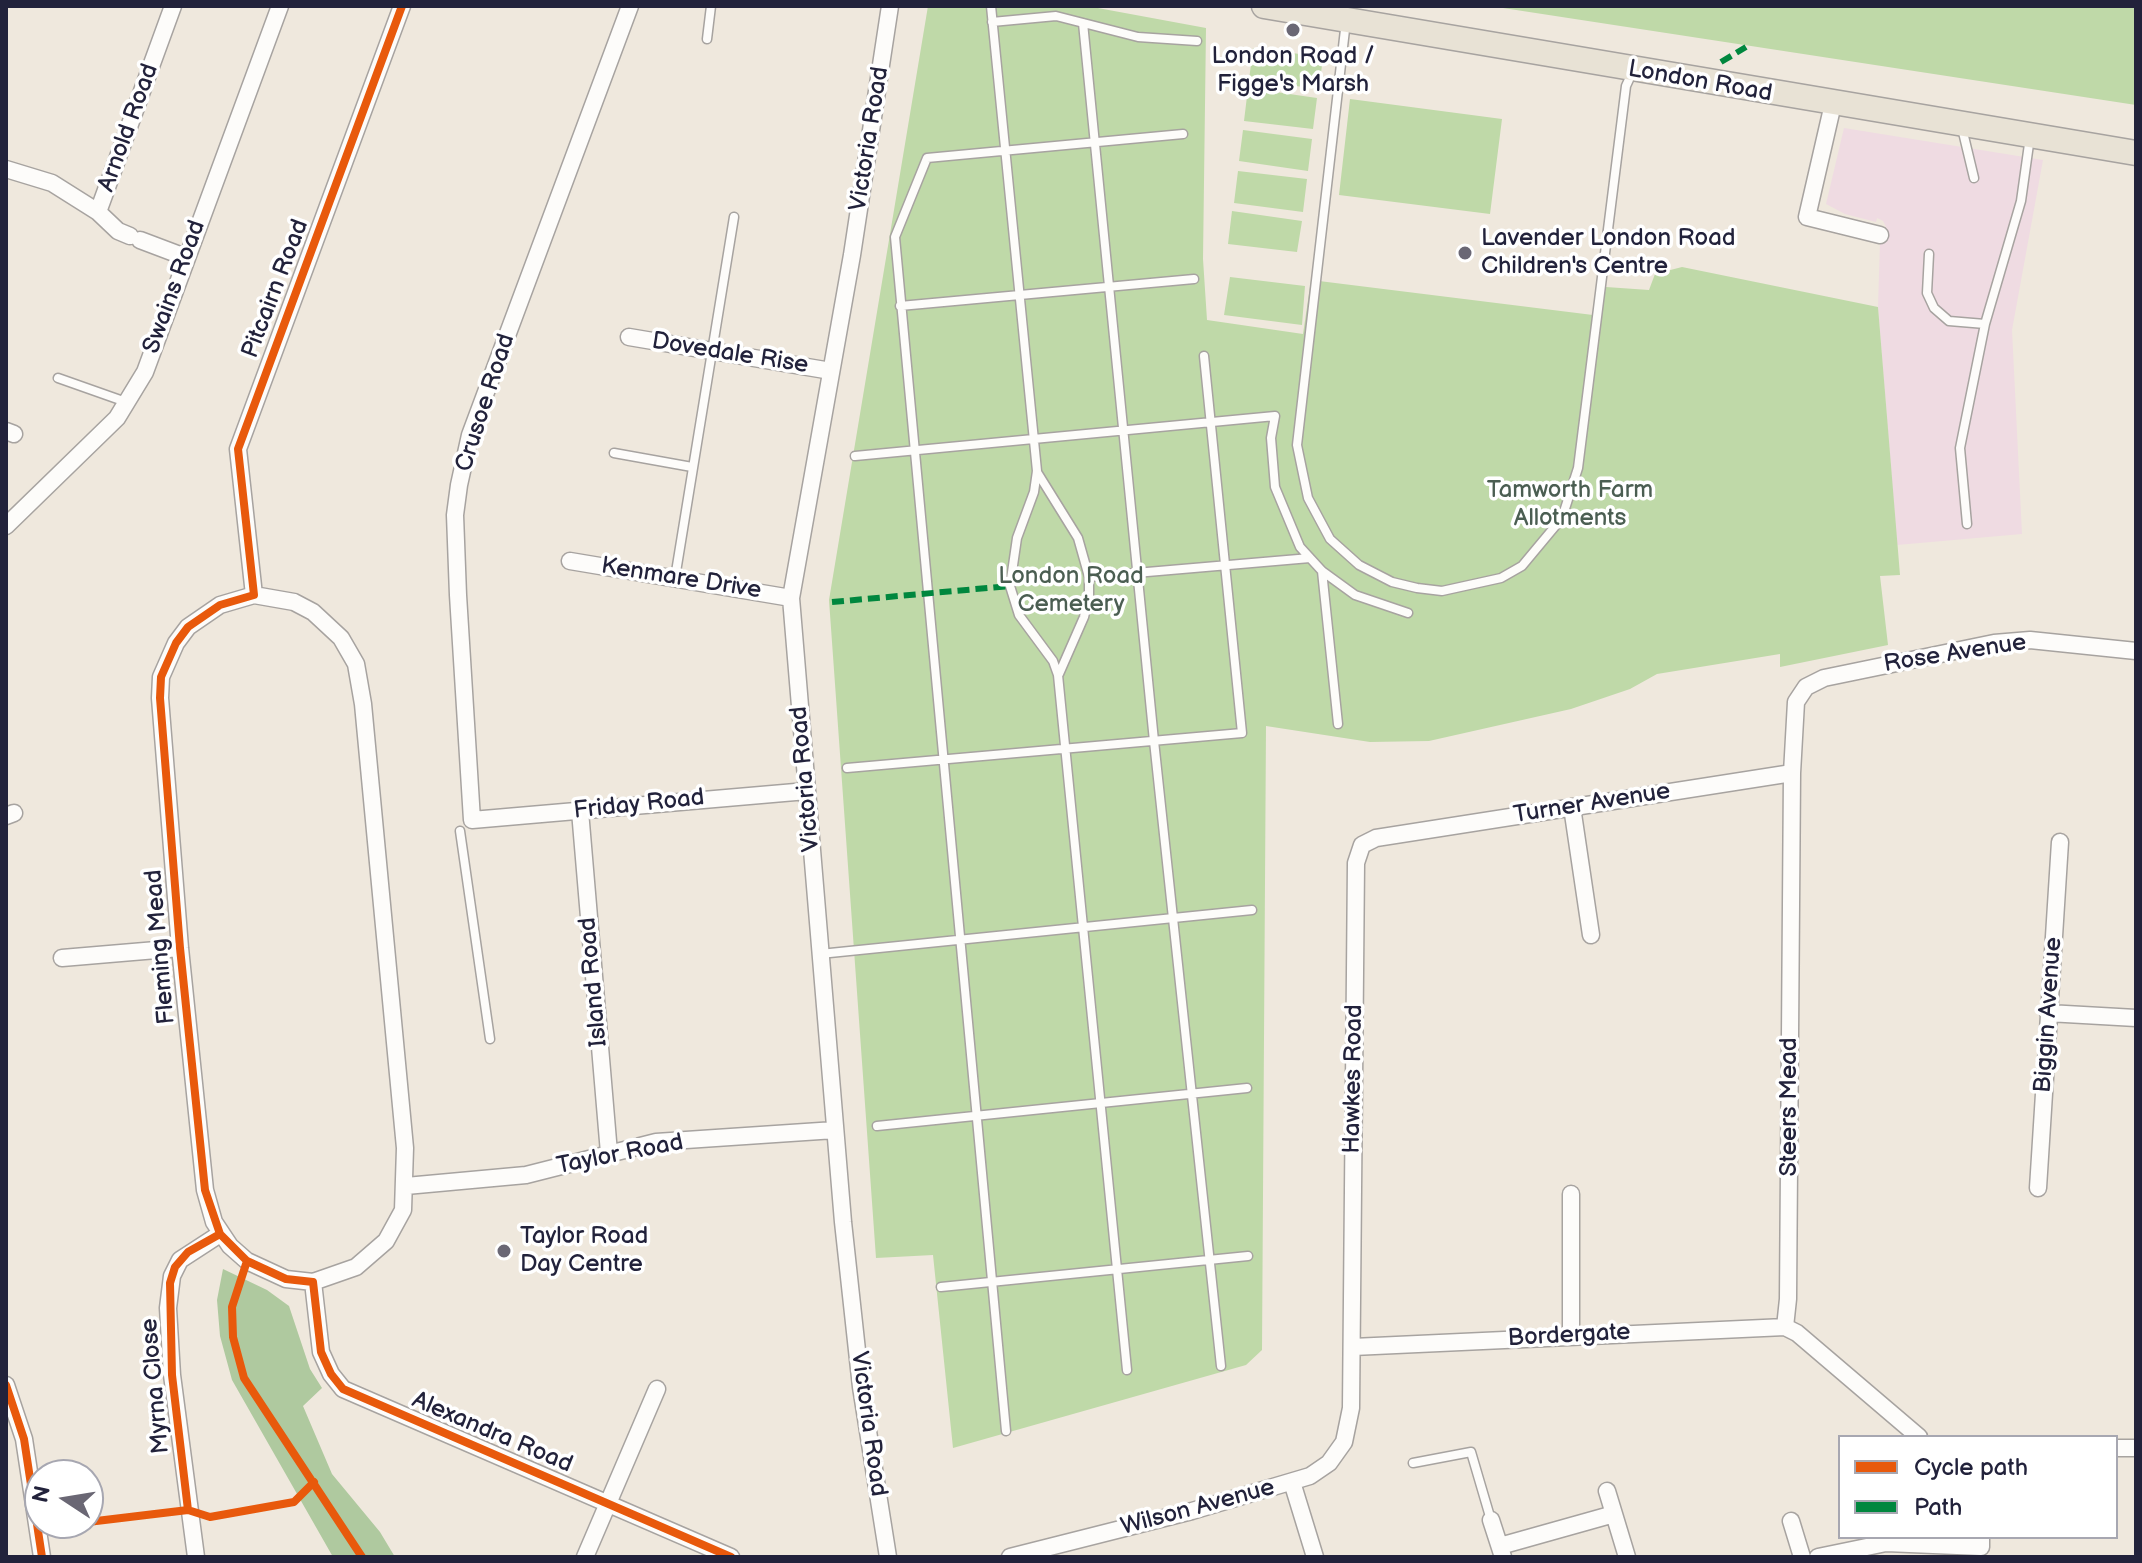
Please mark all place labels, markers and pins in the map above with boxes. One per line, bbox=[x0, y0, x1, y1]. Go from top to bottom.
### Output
marker: London Road / Figge's Marsh bbox=[1284, 21, 1302, 39]
place label: London Road / Figge's Marsh bbox=[1211, 43, 1375, 99]
place label: Lavender London Road Children's Centre bbox=[1481, 225, 1735, 281]
marker: Lavender London Road Children's Centre bbox=[1456, 244, 1474, 262]
place label: Taylor Road Day Centre bbox=[520, 1223, 648, 1279]
marker: Taylor Road Day Centre bbox=[495, 1242, 513, 1260]

